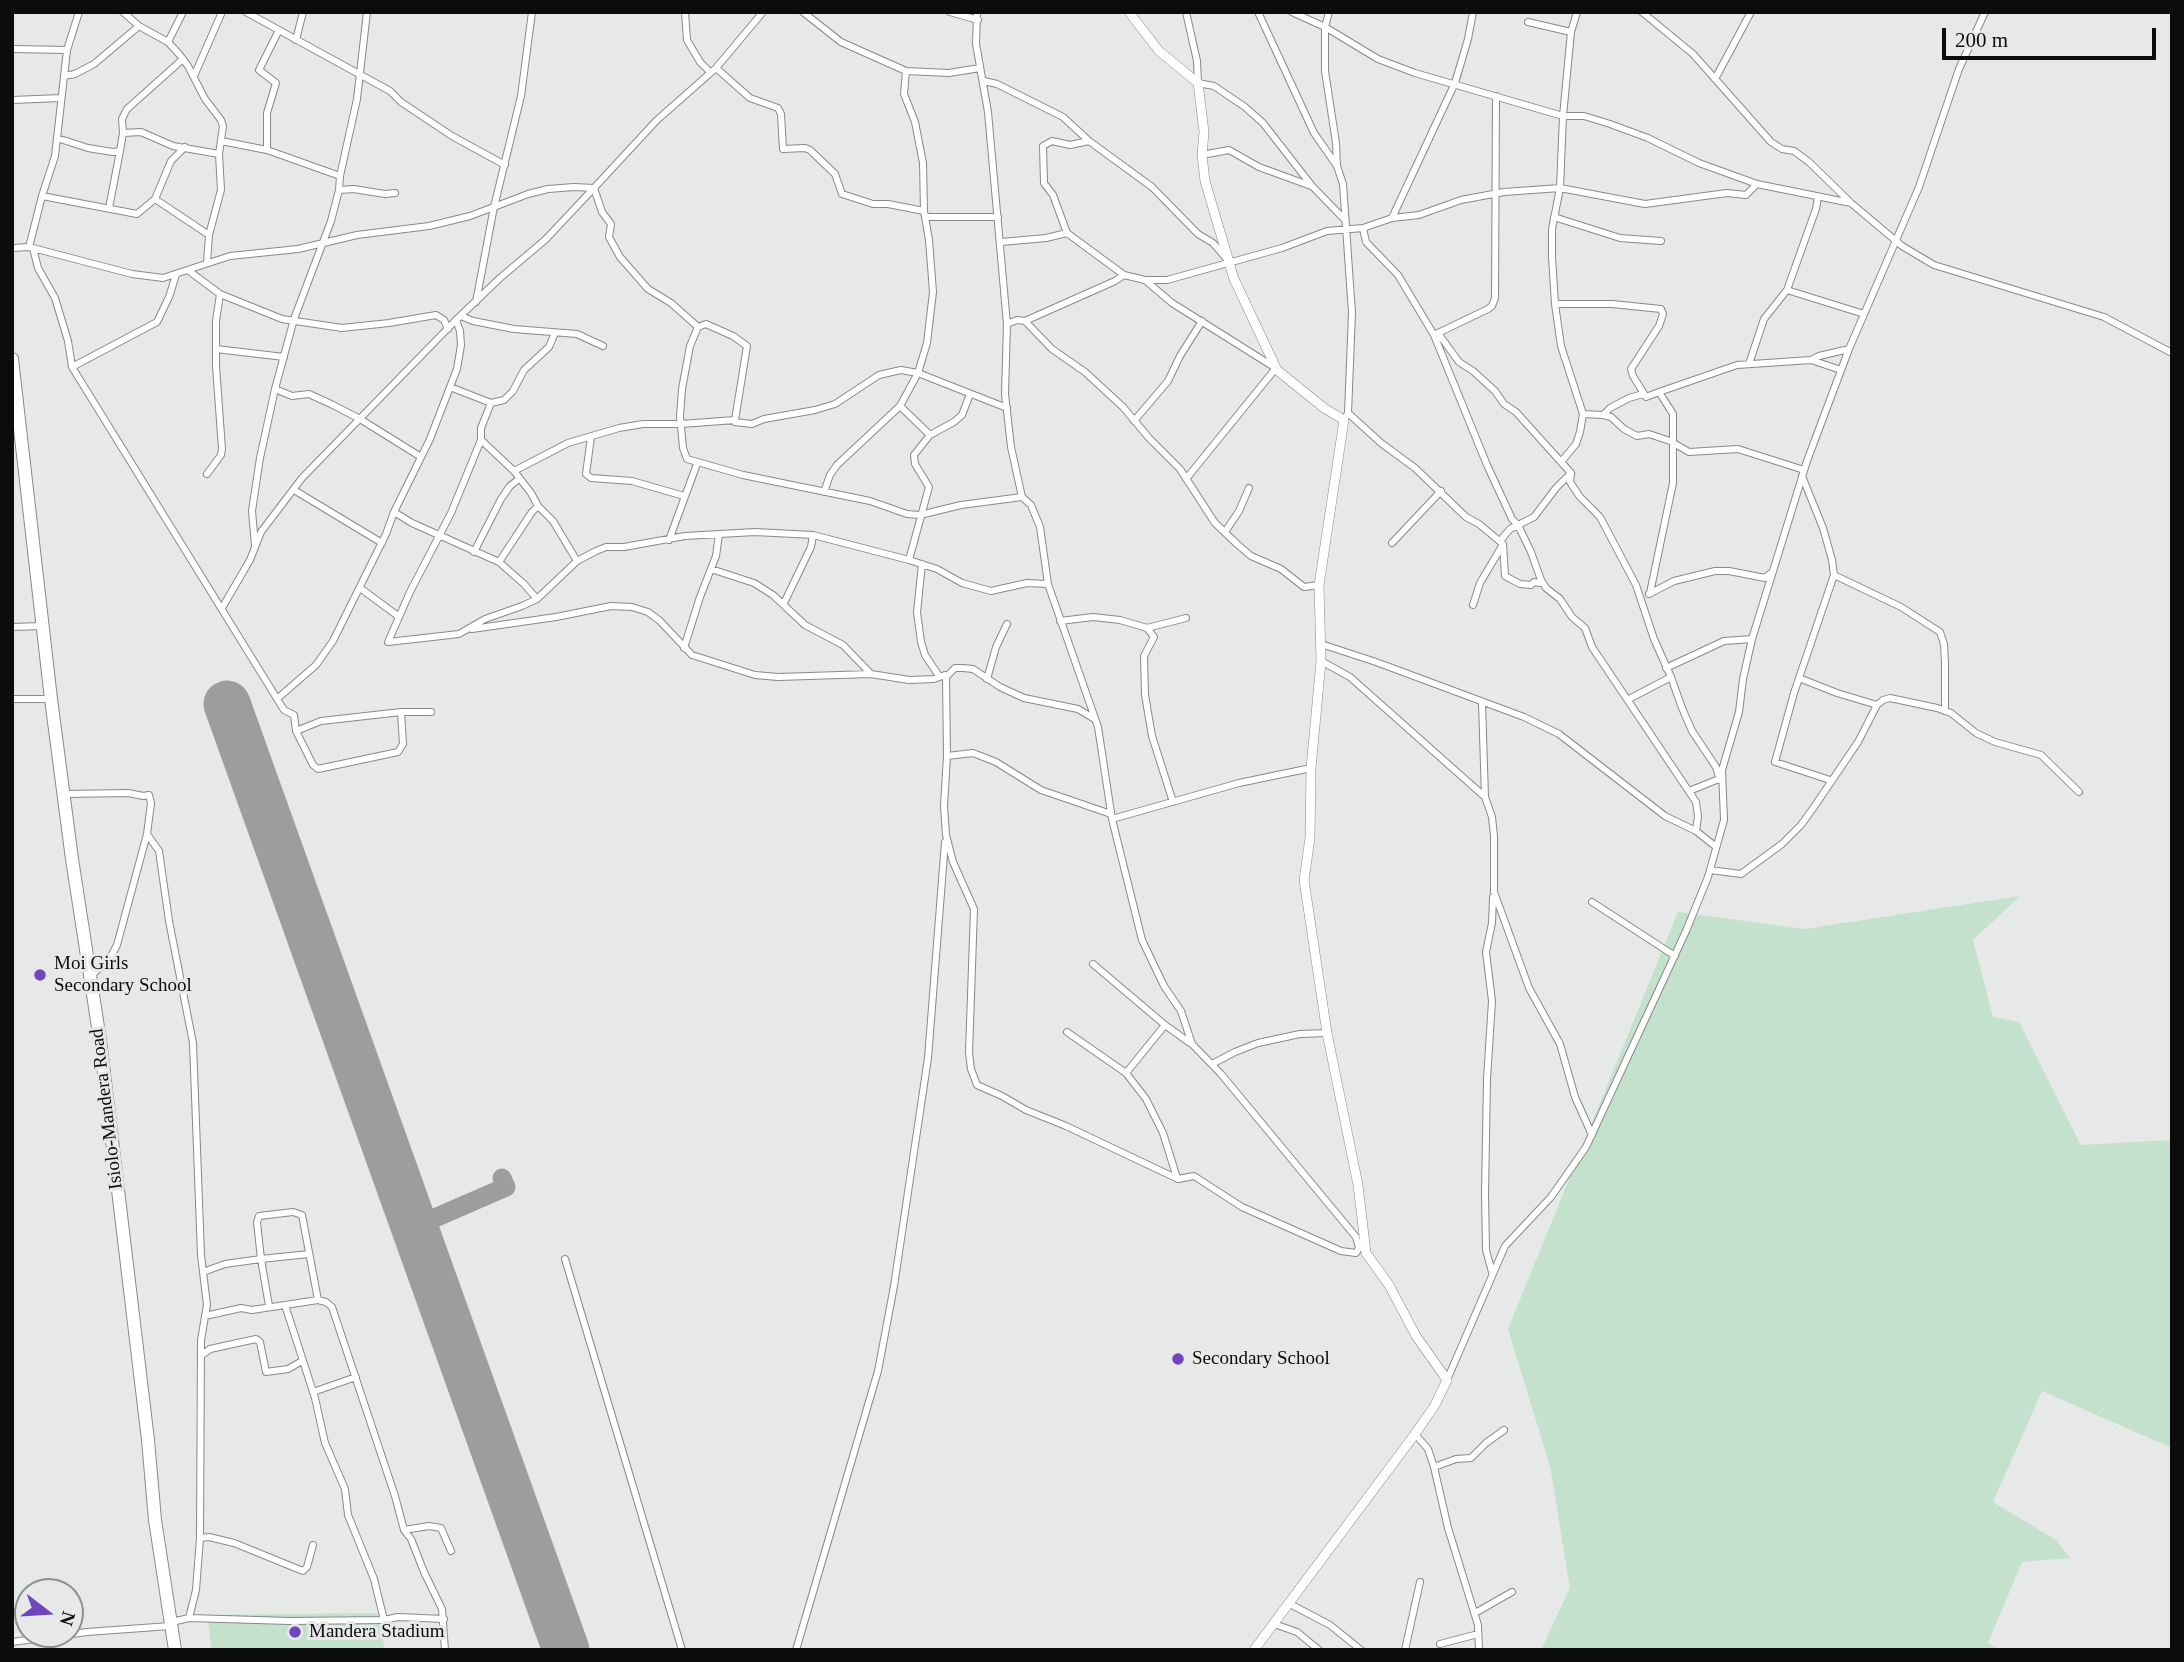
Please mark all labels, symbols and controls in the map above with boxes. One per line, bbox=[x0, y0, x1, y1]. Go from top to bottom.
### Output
scale bar bbox=[1946, 14, 2160, 58]
text: 200 m bbox=[1955, 28, 2008, 52]
place label: Moi Girls Secondary School bbox=[54, 953, 192, 997]
marker: Moi Girls Secondary School bbox=[32, 967, 48, 983]
street label: Isiolo-Mandera Road bbox=[86, 1027, 128, 1191]
place label: Secondary School bbox=[1192, 1348, 1330, 1370]
marker: Secondary School bbox=[1170, 1351, 1186, 1367]
north arrow bbox=[14, 1578, 84, 1648]
text: N bbox=[56, 1609, 80, 1628]
place label: Mandera Stadium bbox=[309, 1621, 445, 1643]
marker: Mandera Stadium bbox=[287, 1624, 303, 1640]

